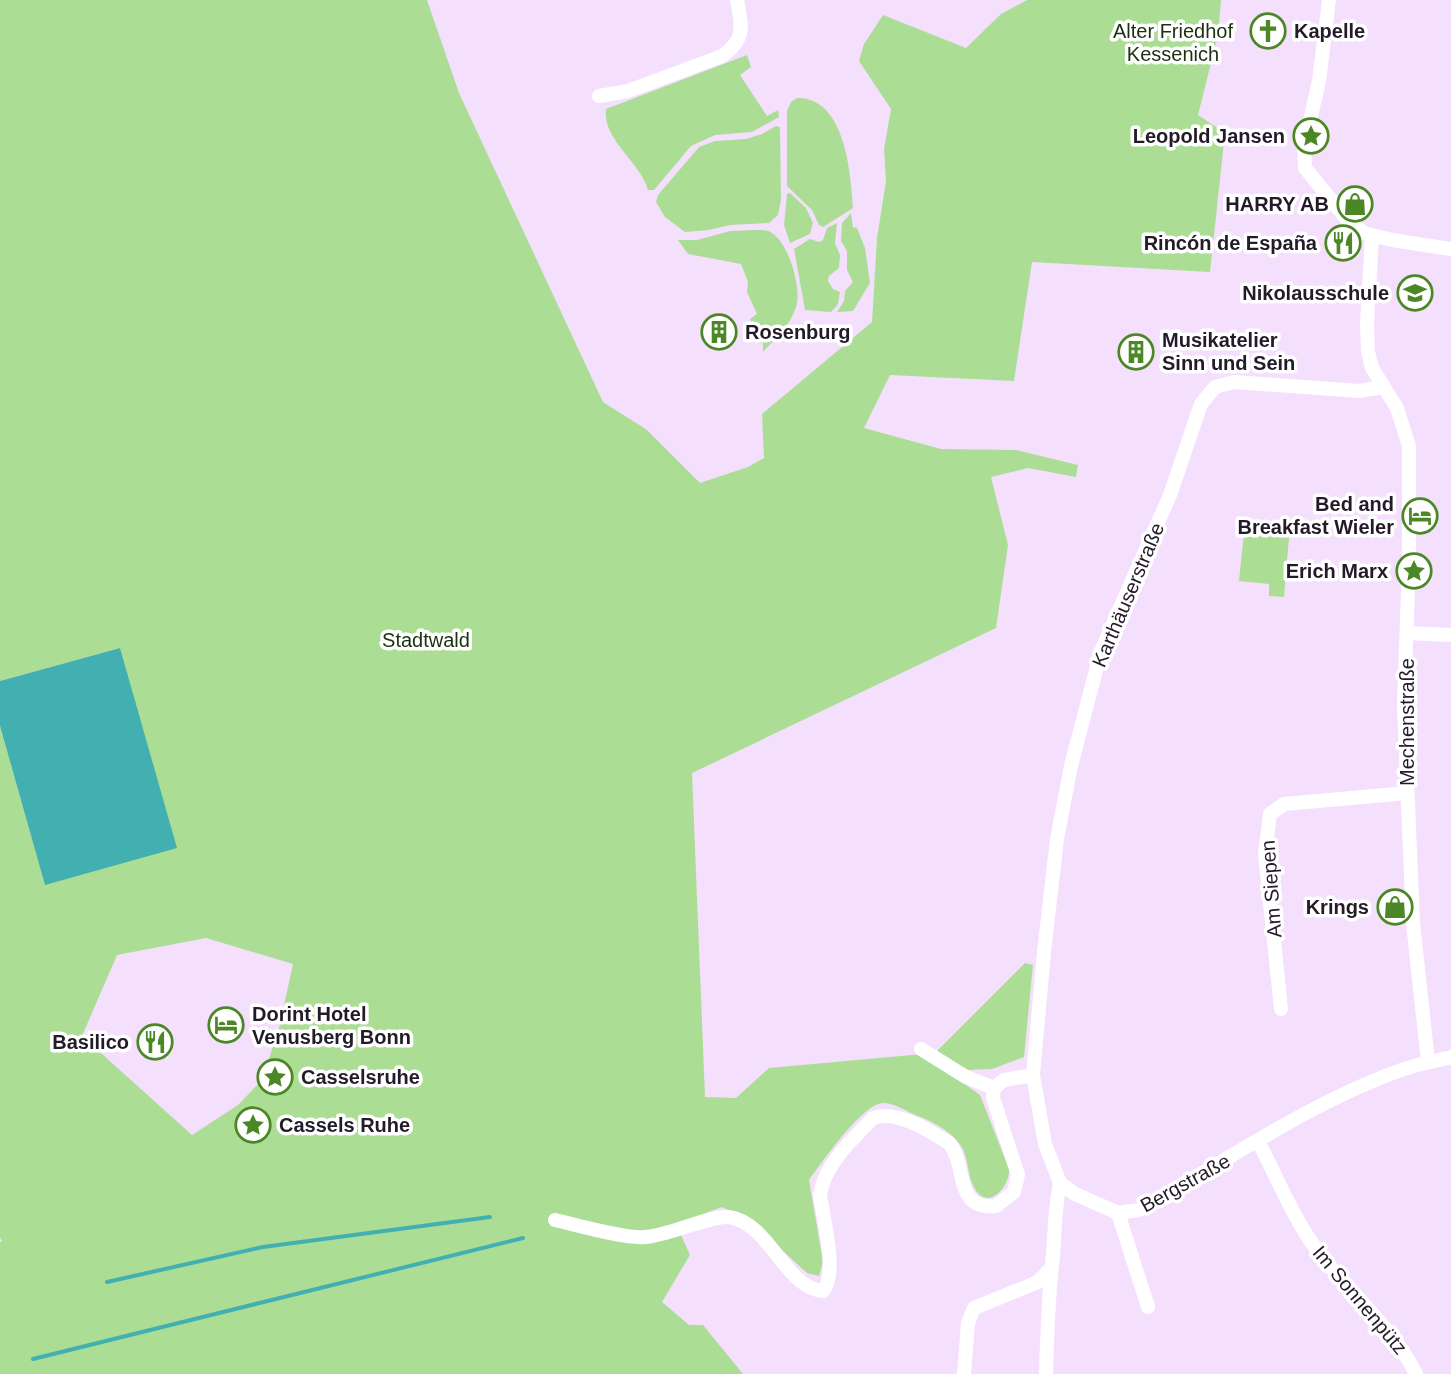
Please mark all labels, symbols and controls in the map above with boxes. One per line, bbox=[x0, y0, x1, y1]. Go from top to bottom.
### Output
church icon: Kapelle bbox=[1249, 12, 1287, 50]
park label: Alter Friedhof Kessenich bbox=[1113, 20, 1233, 65]
place label: Kapelle bbox=[1294, 20, 1365, 42]
place icon: Leopold Jansen bbox=[1292, 117, 1330, 155]
place label: Leopold Jansen bbox=[1133, 125, 1285, 147]
shop icon: HARRY AB bbox=[1336, 185, 1374, 223]
place label: HARRY AB bbox=[1225, 193, 1329, 215]
restaurant icon: Rincón de España bbox=[1324, 224, 1362, 262]
place label: Rincón de España bbox=[1144, 232, 1318, 254]
school or university icon: Nikolausschule bbox=[1396, 274, 1434, 312]
place label: Nikolausschule bbox=[1242, 282, 1389, 304]
building icon: Rosenburg bbox=[700, 313, 738, 351]
place label: Rosenburg bbox=[745, 321, 851, 343]
place label: Musikatelier Sinn und Sein bbox=[1162, 329, 1295, 374]
building icon: Musikatelier Sinn und Sein bbox=[1117, 333, 1155, 371]
place label: Bed and Breakfast Wieler bbox=[1237, 493, 1394, 538]
hotel icon: Bed and Breakfast Wieler bbox=[1401, 497, 1439, 535]
street label: Karthäuserstraße bbox=[1088, 520, 1168, 670]
place icon: Erich Marx bbox=[1395, 552, 1433, 590]
place label: Erich Marx bbox=[1286, 560, 1388, 582]
park label: Stadtwald bbox=[382, 629, 470, 651]
street label: Mechenstraße bbox=[1396, 658, 1418, 786]
street label: Am Siepen bbox=[1257, 839, 1285, 939]
shop icon: Krings bbox=[1376, 888, 1414, 926]
place label: Krings bbox=[1306, 896, 1369, 918]
place label: Dorint Hotel Venusberg Bonn bbox=[252, 1003, 411, 1048]
hotel icon: Dorint Hotel Venusberg Bonn bbox=[207, 1006, 245, 1044]
restaurant icon: Basilico bbox=[136, 1023, 174, 1061]
place label: Basilico bbox=[52, 1031, 129, 1053]
place icon: Casselsruhe bbox=[256, 1058, 294, 1096]
place label: Casselsruhe bbox=[301, 1066, 420, 1088]
place icon: Cassels Ruhe bbox=[234, 1106, 272, 1144]
place label: Cassels Ruhe bbox=[279, 1114, 410, 1136]
street label: Bergstraße bbox=[1136, 1149, 1234, 1217]
street label: Im Sonnenpütz bbox=[1308, 1241, 1412, 1359]

